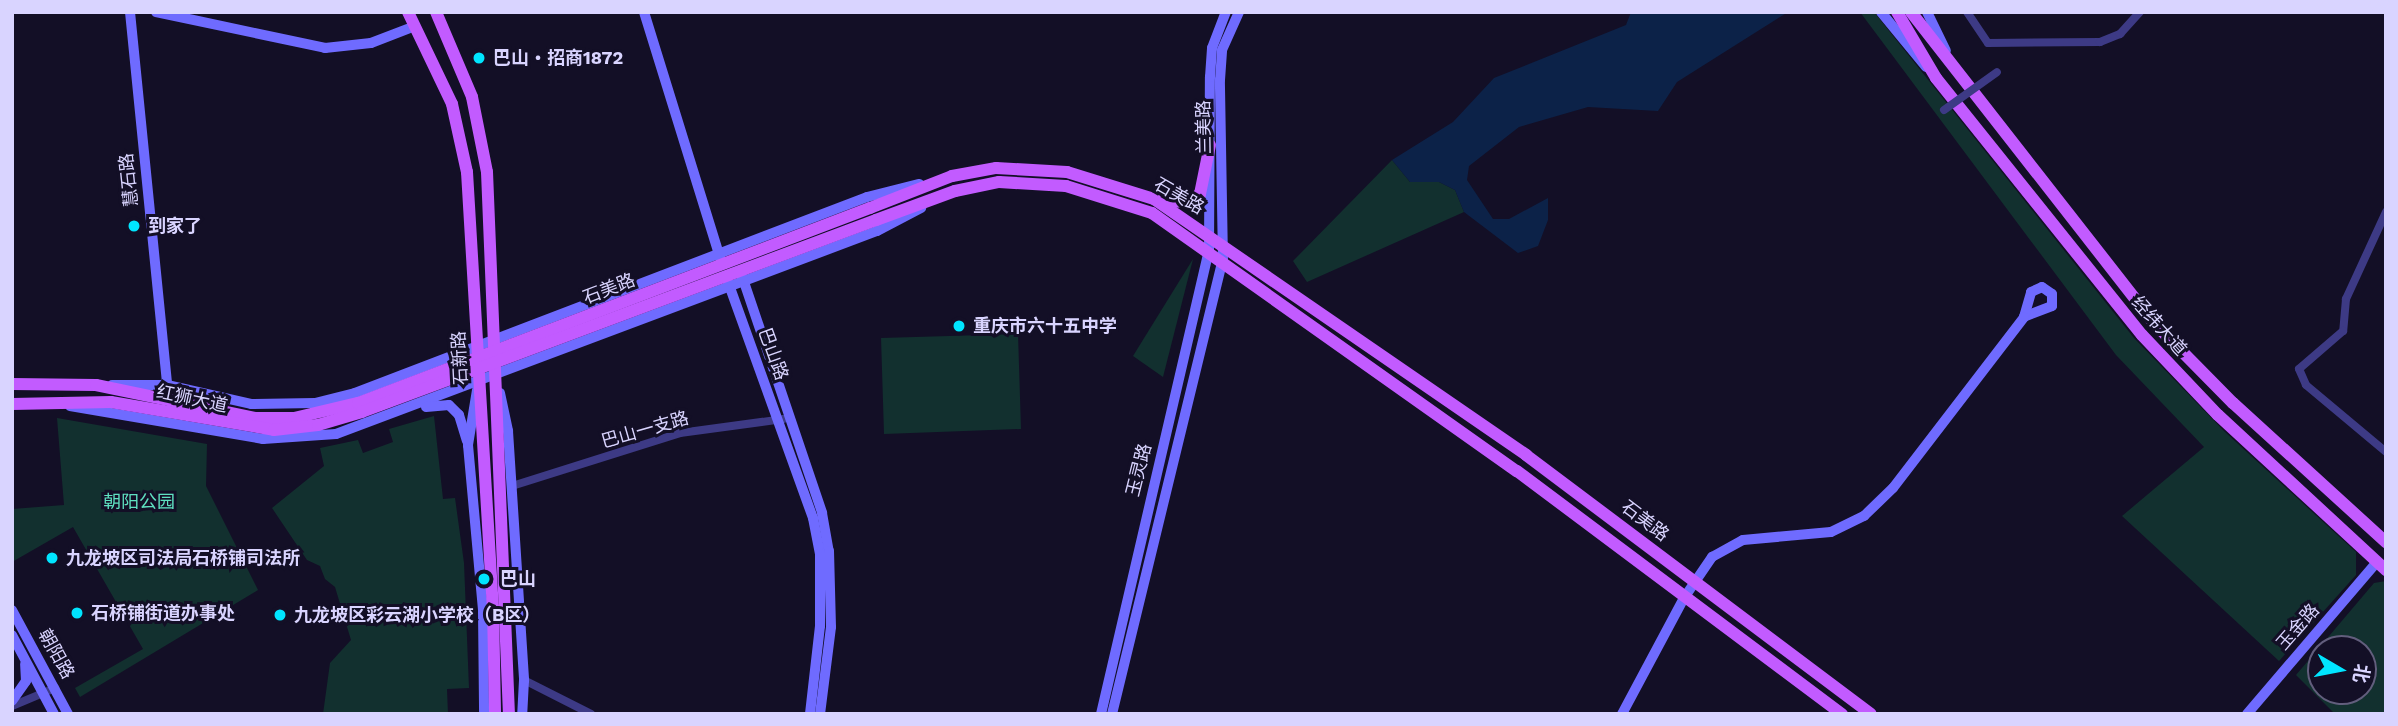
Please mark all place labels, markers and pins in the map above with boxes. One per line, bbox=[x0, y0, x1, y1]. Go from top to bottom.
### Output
place label: 巴山‧招商1872 bbox=[493, 47, 623, 69]
marker: 巴山‧招商1872 bbox=[471, 50, 487, 66]
place label: 到家了 bbox=[148, 215, 202, 237]
marker: 到家了 bbox=[126, 218, 142, 234]
place label: 重庆市六十五中学 bbox=[973, 315, 1117, 337]
marker: 重庆市六十五中学 bbox=[951, 318, 967, 334]
place label: 九龙坡区司法局石桥铺司法所 bbox=[66, 547, 300, 569]
marker: 九龙坡区司法局石桥铺司法所 bbox=[44, 550, 60, 566]
place label: 巴山 bbox=[500, 568, 536, 590]
marker: 巴山 bbox=[474, 569, 494, 589]
place label: 石桥铺街道办事处 bbox=[91, 602, 235, 624]
place label: 九龙坡区彩云湖小学校（B区） bbox=[294, 604, 540, 626]
marker: 石桥铺街道办事处 bbox=[69, 605, 85, 621]
marker: 九龙坡区彩云湖小学校（B区） bbox=[272, 607, 288, 623]

